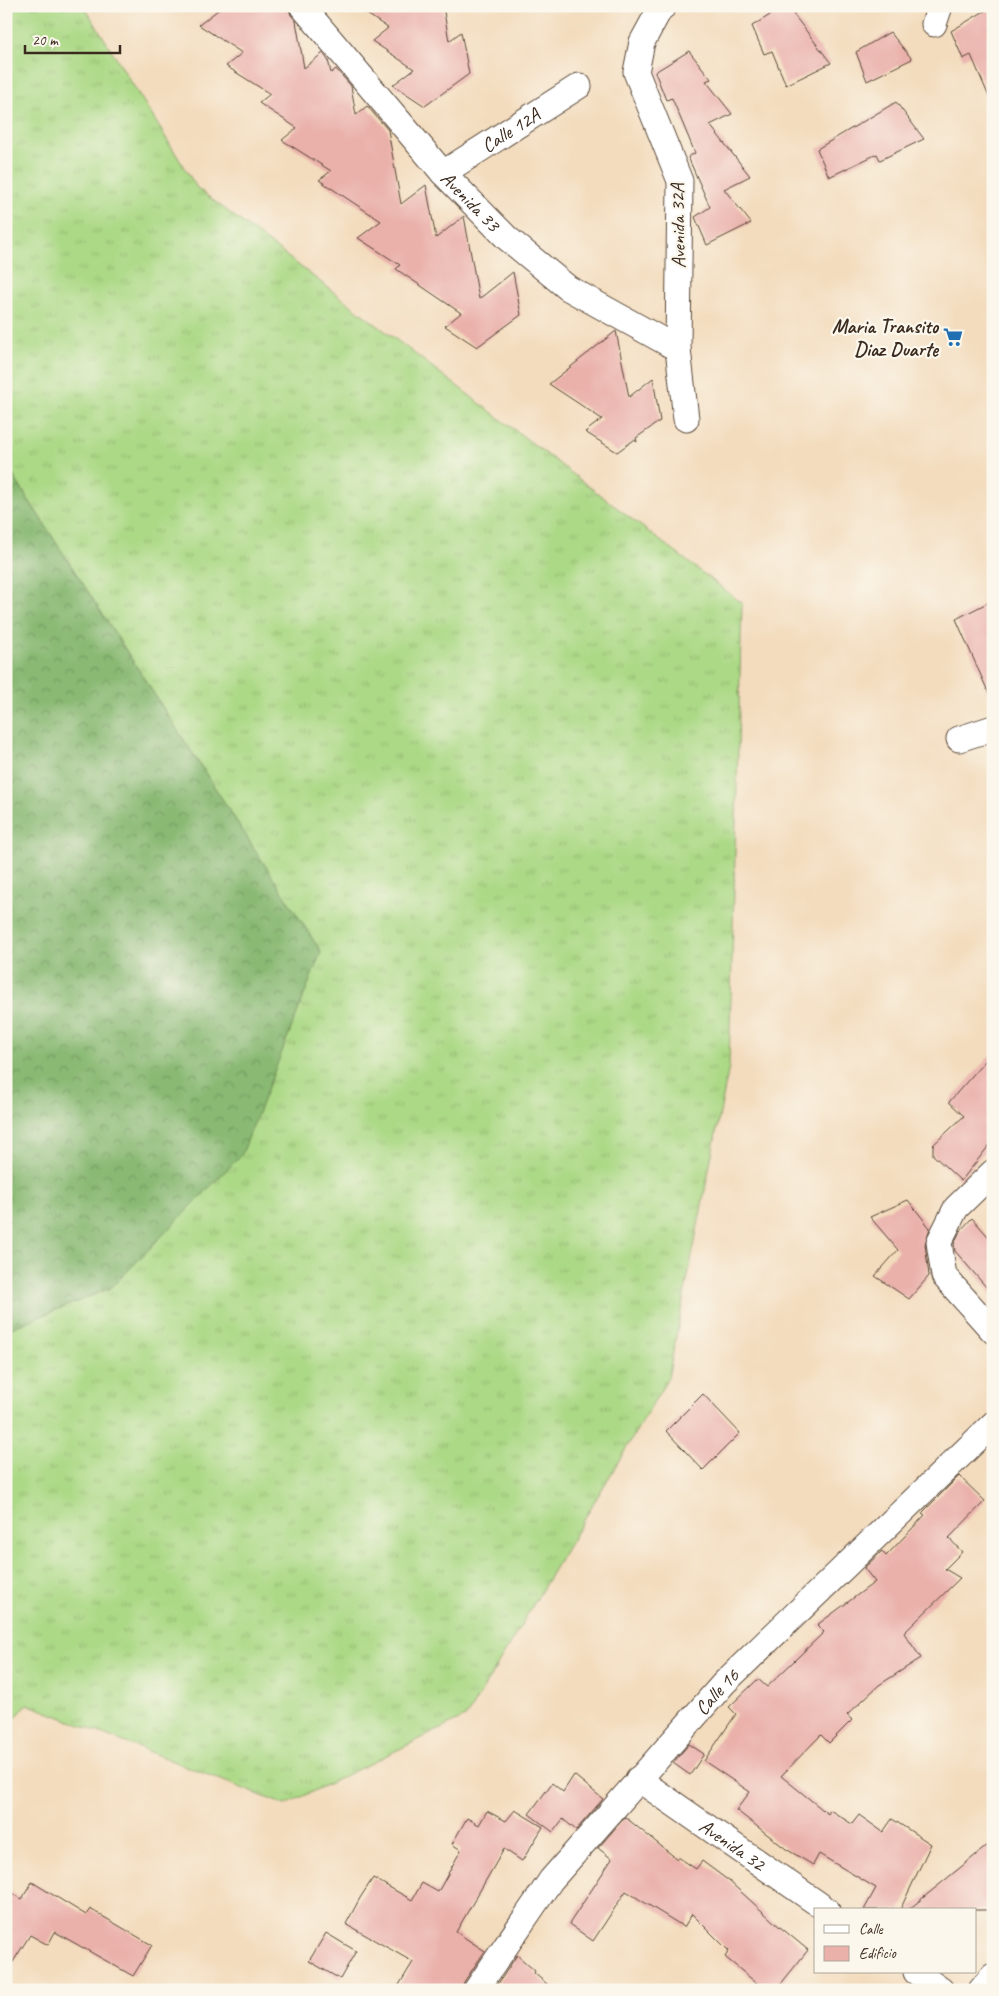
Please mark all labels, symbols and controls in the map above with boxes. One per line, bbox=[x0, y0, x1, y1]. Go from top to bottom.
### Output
scale bar bbox=[25, 22, 120, 54]
text: 20 m bbox=[32, 31, 59, 50]
street label: Calle 12A bbox=[477, 102, 545, 158]
street label: Avenida 33 bbox=[436, 166, 507, 238]
street label: Avenida 32A bbox=[665, 182, 691, 269]
place label: Maria Transito Diaz Duarte bbox=[832, 314, 940, 362]
supermarket icon: Maria Transito Diaz Duarte bbox=[942, 326, 964, 348]
street label: Calle 16 bbox=[689, 1662, 745, 1720]
street label: Avenida 32 bbox=[695, 1813, 772, 1877]
legend bbox=[814, 1908, 976, 1974]
text: Calle bbox=[859, 1920, 884, 1939]
text: Edificio bbox=[859, 1944, 897, 1963]

